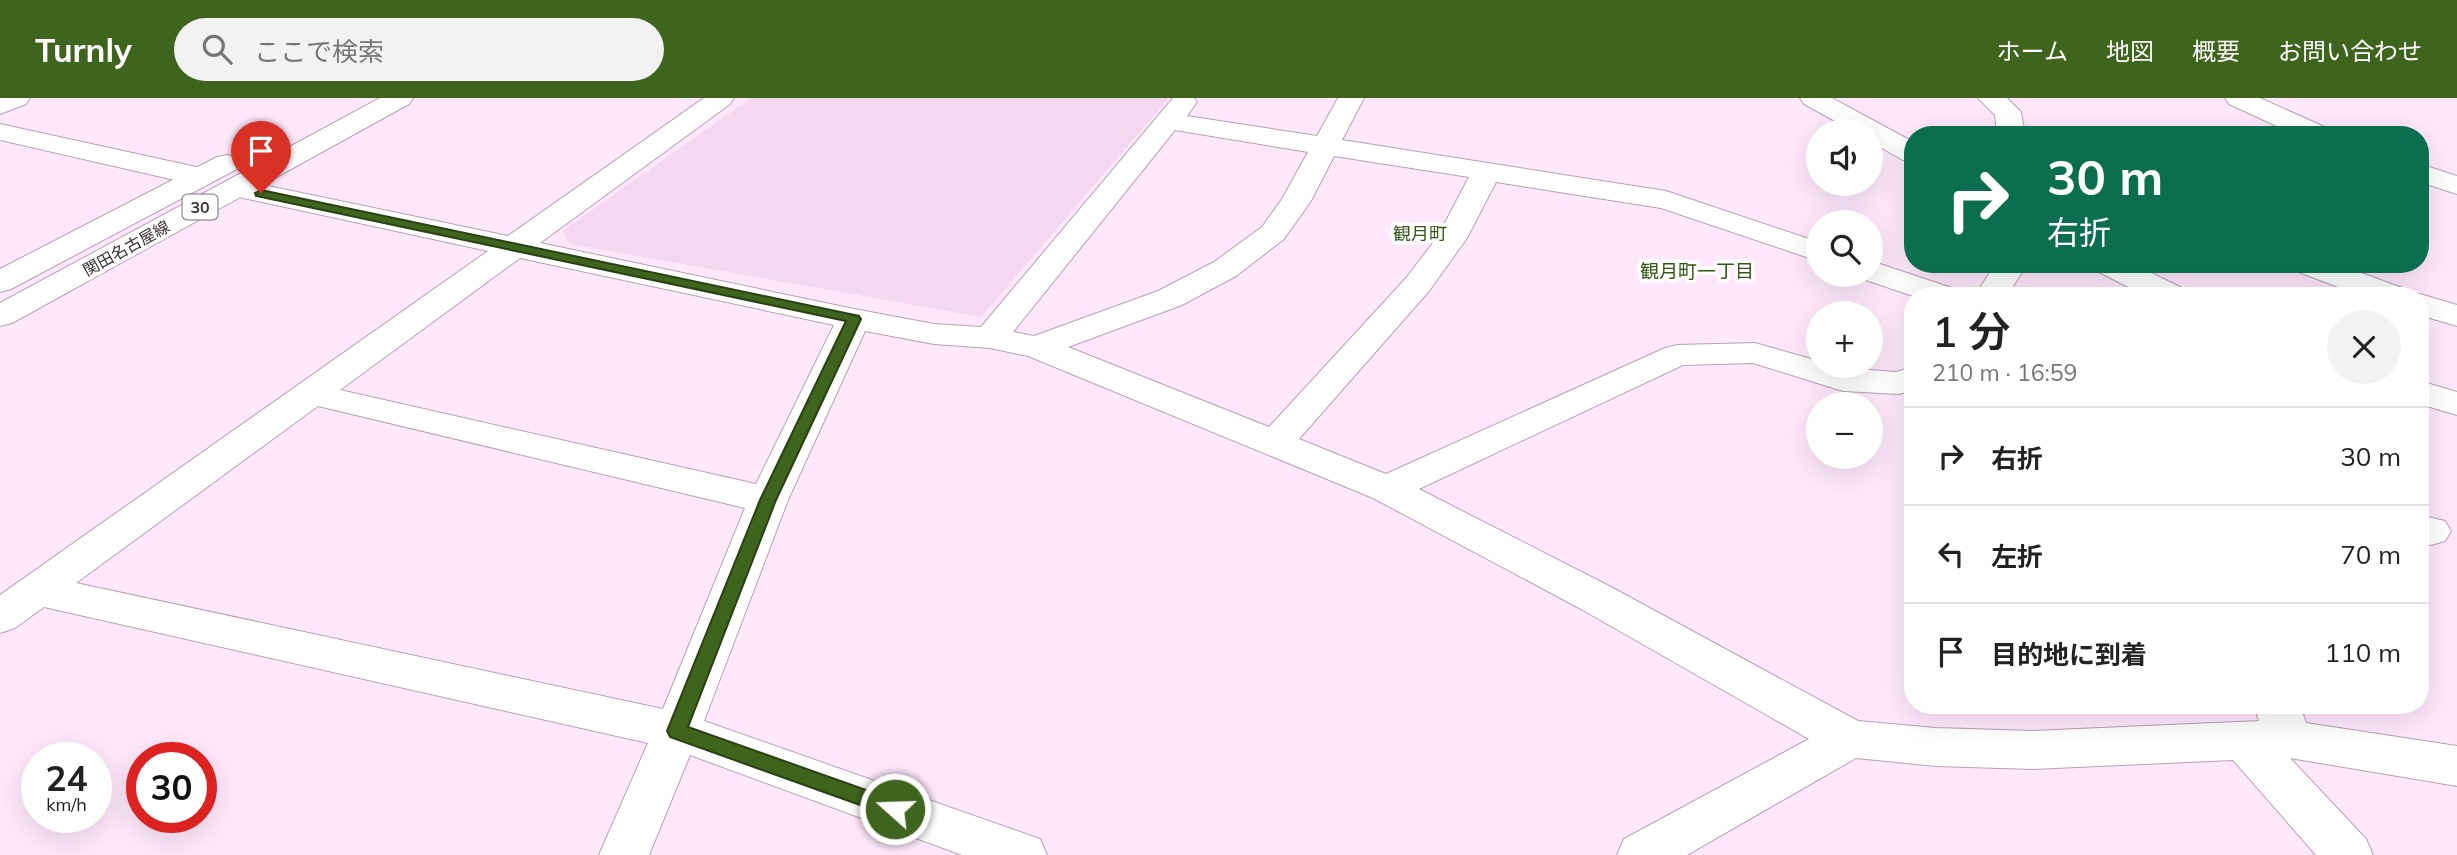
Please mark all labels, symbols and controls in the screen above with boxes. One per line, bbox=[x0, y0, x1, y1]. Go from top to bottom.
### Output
search box bbox=[174, 18, 664, 81]
text: Turnly bbox=[35, 29, 132, 70]
icon: search bbox=[198, 30, 236, 68]
text: ここで検索 bbox=[254, 35, 384, 68]
text: ホーム bbox=[1997, 36, 2068, 66]
text: 地図 bbox=[2106, 36, 2154, 66]
text: 概要 bbox=[2192, 36, 2240, 66]
text: お問い合わせ bbox=[2278, 36, 2422, 66]
map controls bbox=[1806, 119, 1883, 469]
button: sound bbox=[1806, 119, 1883, 196]
pin bbox=[231, 121, 291, 193]
icon: arrive bbox=[242, 132, 280, 170]
text: 30 m bbox=[2047, 146, 2163, 207]
icon: right bbox=[1932, 154, 2023, 245]
road number: 30 bbox=[182, 194, 218, 220]
button: search bbox=[1806, 210, 1883, 287]
text: 右折 bbox=[2047, 212, 2111, 252]
street label: 関田名古屋線 bbox=[79, 216, 173, 280]
district label: 観月町 bbox=[1393, 222, 1447, 245]
district label: 観月町一丁目 bbox=[1640, 259, 1754, 283]
button: + bbox=[1806, 301, 1883, 378]
text: 1 分 bbox=[1932, 305, 2010, 358]
button: close bbox=[2327, 310, 2401, 384]
text: 210 m · 16:59 bbox=[1932, 358, 2077, 387]
button: − bbox=[1806, 392, 1883, 469]
icon: right bbox=[1932, 437, 1970, 475]
text: 30 m bbox=[2340, 440, 2401, 473]
text: 右折 bbox=[1991, 442, 2043, 475]
icon: left bbox=[1932, 535, 1970, 573]
text: 70 m bbox=[2340, 538, 2401, 571]
text: 左折 bbox=[1991, 540, 2043, 573]
icon: arrive bbox=[1932, 633, 1970, 671]
text: 110 m bbox=[2325, 636, 2401, 669]
text: 目的地に到着 bbox=[1991, 638, 2147, 671]
speed limit sign: 30 bbox=[126, 742, 217, 833]
text: 24 bbox=[45, 756, 88, 800]
position arrow bbox=[858, 772, 932, 846]
text: km/h bbox=[46, 793, 87, 816]

